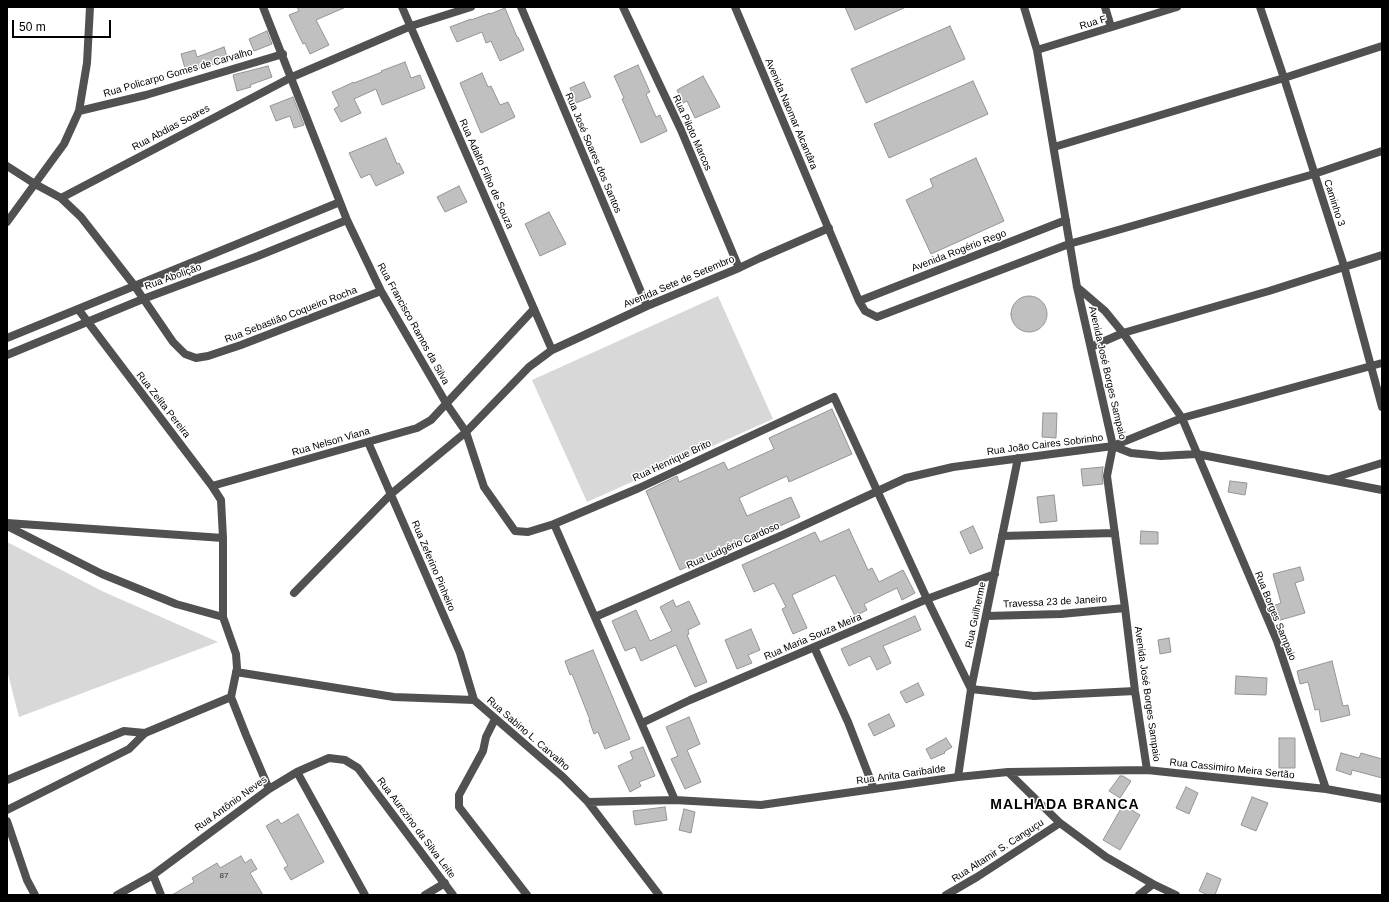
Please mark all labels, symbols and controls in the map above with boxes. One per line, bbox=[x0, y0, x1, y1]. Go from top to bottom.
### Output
scale bar bbox=[14, 12, 113, 38]
street label: Rua F bbox=[1078, 13, 1108, 33]
text: 50 m bbox=[19, 20, 46, 34]
street label: Rua Policarpo Gomes de Carvalho bbox=[102, 46, 254, 100]
street label: Avenida Naomar Alcantâra bbox=[762, 57, 820, 171]
street label: Rua José Soares dos Santos bbox=[562, 91, 624, 215]
street label: Rua Piloto Marcos bbox=[670, 93, 714, 173]
street label: Rua Abdias Soares bbox=[130, 102, 212, 154]
street label: Rua Adalto Filho de Souza bbox=[456, 117, 516, 231]
street label: Caminho 3 bbox=[1321, 178, 1347, 228]
street label: Avenida Rogério Rego bbox=[910, 227, 1008, 275]
street label: Avenida Sete de Setembro bbox=[622, 253, 736, 311]
street label: Rua Abolição bbox=[143, 261, 203, 293]
street label: Rua Francisco Ramos da Silva bbox=[374, 261, 452, 387]
street label: Rua Sebastião Coqueiro Rocha bbox=[223, 284, 359, 346]
street label: Avenida José Borges Sampaio bbox=[1086, 305, 1128, 441]
street label: Rua Zelita Pereira bbox=[133, 370, 193, 440]
street label: Rua Nelson Viana bbox=[291, 425, 371, 459]
street label: Rua João Caires Sobrinho bbox=[986, 432, 1104, 458]
street label: Rua Henrique Brito bbox=[631, 438, 713, 484]
street label: Rua Zeferino Pinheiro bbox=[408, 519, 458, 613]
street label: Rua Ludgério Cardoso bbox=[685, 520, 781, 572]
street label: Rua Borges Sampaio bbox=[1252, 570, 1298, 662]
street label: Rua Guilherme bbox=[963, 581, 989, 649]
street label: Travessa 23 de Janeiro bbox=[1003, 593, 1107, 611]
street label: Rua Maria Souza Meira bbox=[762, 611, 864, 663]
street label: Avenida José Borges Sampaio bbox=[1132, 626, 1162, 762]
street label: Rua Sabino L. Carvalho bbox=[484, 695, 572, 773]
street label: Rua Cassimiro Meira Sertão bbox=[1169, 756, 1295, 782]
street label: Rua Anita Garibalde bbox=[856, 763, 946, 787]
street label: Rua Antônio Neves bbox=[193, 774, 269, 834]
street label: Rua Aurezino da Silva Leite bbox=[374, 775, 458, 881]
district label: MALHADA BRANCA bbox=[990, 797, 1140, 813]
street label: Rua Altamir S. Canguçu bbox=[950, 817, 1046, 885]
house number: 87 bbox=[220, 871, 228, 881]

